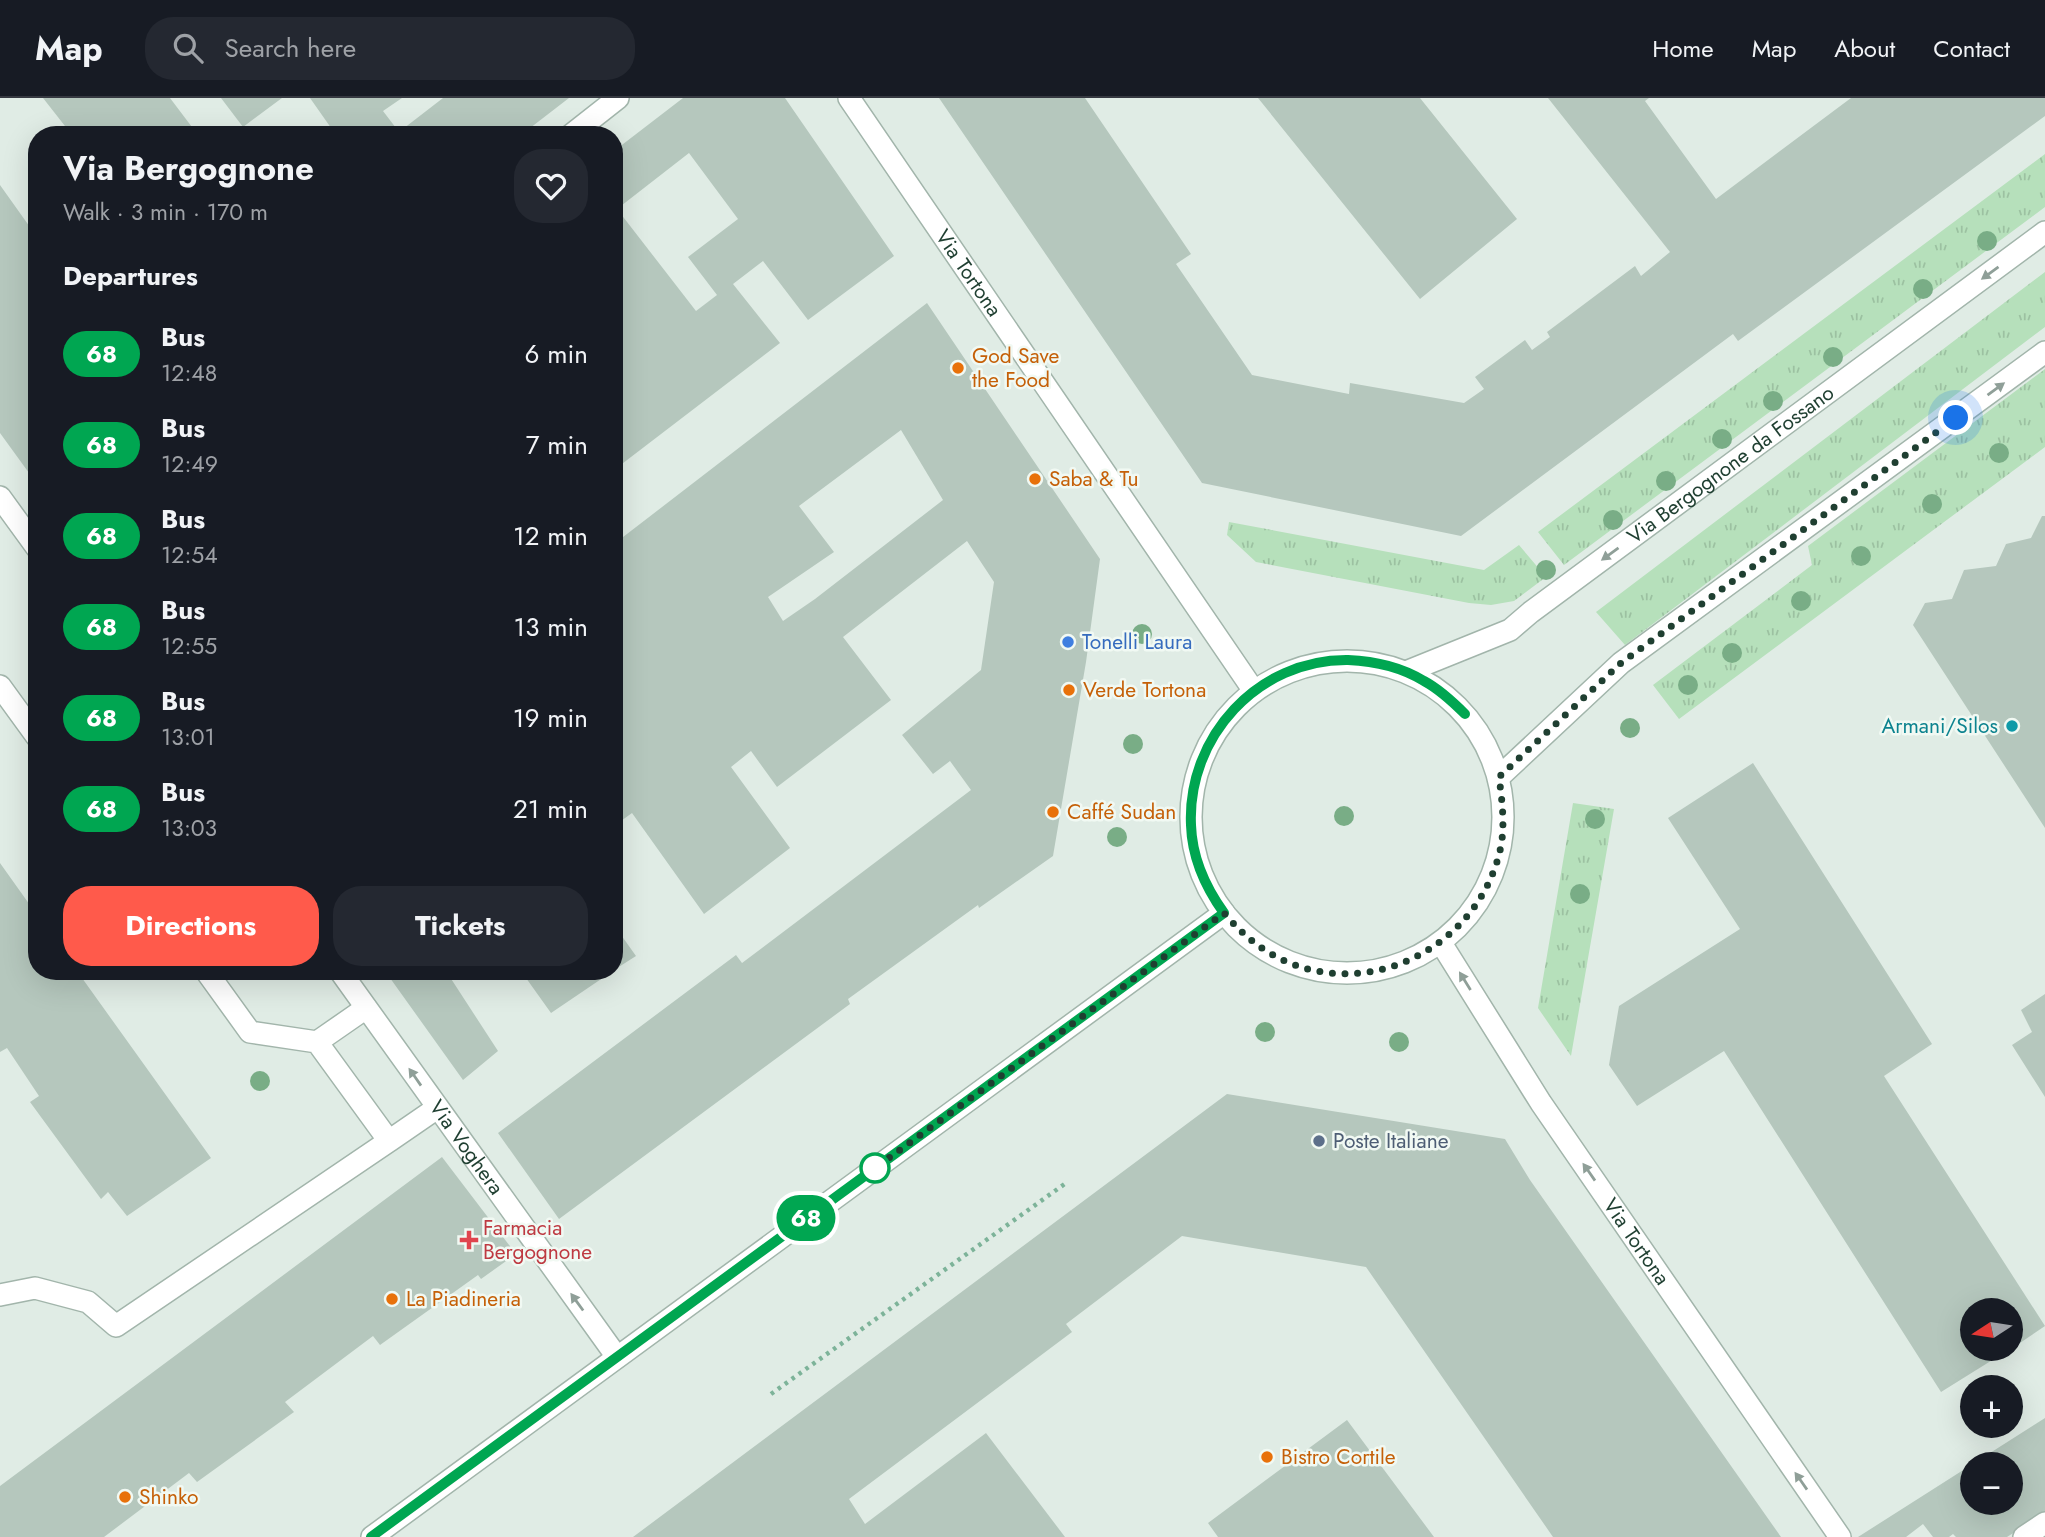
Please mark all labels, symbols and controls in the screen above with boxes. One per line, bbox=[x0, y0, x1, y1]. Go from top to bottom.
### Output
search box bbox=[145, 17, 635, 80]
text: Map bbox=[35, 25, 103, 72]
icon: search bbox=[169, 29, 207, 67]
text: Search here bbox=[225, 29, 356, 67]
text: Home bbox=[1652, 31, 1714, 66]
text: Map bbox=[1752, 31, 1796, 66]
text: About bbox=[1834, 31, 1895, 66]
text: Contact bbox=[1933, 31, 2010, 66]
text: Via Bergognone bbox=[63, 145, 314, 192]
button: heart bbox=[514, 149, 588, 223]
text: Walk · 3 min · 170 m bbox=[63, 195, 268, 229]
street label: Via Tortona bbox=[928, 223, 1009, 323]
text: Departures bbox=[63, 257, 198, 295]
one-way arrow bbox=[1981, 266, 1999, 280]
text: Bus bbox=[161, 318, 205, 356]
text: 6 min bbox=[525, 335, 588, 373]
text: 68 bbox=[86, 336, 117, 371]
place label: God Save the Food bbox=[972, 341, 1059, 395]
text: 12:48 bbox=[161, 356, 217, 390]
marker: God Save the Food bbox=[950, 360, 966, 376]
street label: Via Bergognone da Fossano bbox=[1621, 378, 1840, 551]
one-way arrow bbox=[1986, 381, 2004, 396]
your location bbox=[1938, 400, 1973, 435]
text: Bus bbox=[161, 409, 205, 447]
text: 7 min bbox=[526, 426, 588, 464]
text: 68 bbox=[86, 427, 117, 462]
text: 12:49 bbox=[161, 447, 218, 481]
place label: Saba & Tu bbox=[1049, 464, 1139, 494]
marker: Saba & Tu bbox=[1027, 471, 1043, 487]
text: Bus bbox=[161, 500, 205, 538]
text: 12 min bbox=[513, 517, 588, 555]
text: 68 bbox=[86, 518, 117, 553]
text: 12:54 bbox=[161, 538, 218, 572]
one-way arrow bbox=[1601, 547, 1619, 561]
text: Bus bbox=[161, 591, 205, 629]
text: 13 min bbox=[514, 608, 588, 646]
text: 68 bbox=[86, 609, 117, 644]
place label: Tonelli Laura bbox=[1082, 627, 1192, 657]
text: 12:55 bbox=[161, 629, 217, 663]
marker: Tonelli Laura bbox=[1060, 634, 1076, 650]
place label: Verde Tortona bbox=[1083, 675, 1206, 705]
text: Bus bbox=[161, 682, 205, 720]
marker: Verde Tortona bbox=[1061, 682, 1077, 698]
text: 19 min bbox=[513, 699, 588, 737]
text: 68 bbox=[86, 700, 117, 735]
place label: Armani/Silos bbox=[1881, 711, 1998, 741]
marker: Armani/Silos bbox=[2004, 718, 2020, 734]
text: 13:01 bbox=[161, 720, 215, 754]
text: Bus bbox=[161, 773, 205, 811]
text: 21 min bbox=[513, 790, 588, 828]
text: 68 bbox=[86, 791, 117, 826]
place label: Caffé Sudan bbox=[1067, 797, 1176, 827]
marker: Caffé Sudan bbox=[1045, 804, 1061, 820]
text: 13:03 bbox=[161, 811, 217, 845]
button: Directions bbox=[63, 886, 319, 966]
button: Tickets bbox=[333, 886, 588, 966]
one-way arrow bbox=[1459, 972, 1472, 991]
one-way arrow bbox=[408, 1068, 422, 1087]
street label: Via Voghera bbox=[422, 1094, 511, 1201]
place label: Poste Italiane bbox=[1333, 1126, 1449, 1156]
marker: Poste Italiane bbox=[1311, 1133, 1327, 1149]
unlabelled marker bbox=[860, 1153, 890, 1183]
one-way arrow bbox=[1583, 1163, 1596, 1182]
street label: Via Tortona bbox=[1596, 1192, 1677, 1291]
line badge: 68 bbox=[774, 1195, 838, 1241]
text: 68 bbox=[790, 1200, 822, 1235]
place label: Farmacia Bergognone bbox=[483, 1213, 592, 1267]
marker: Farmacia Bergognone bbox=[461, 1232, 477, 1248]
place label: La Piadineria bbox=[406, 1284, 521, 1314]
marker: La Piadineria bbox=[384, 1291, 400, 1307]
one-way arrow bbox=[570, 1293, 584, 1311]
north arrow bbox=[1960, 1298, 2023, 1362]
map controls bbox=[1960, 1298, 2023, 1515]
button: + bbox=[1960, 1375, 2023, 1438]
place label: Bistro Cortile bbox=[1281, 1442, 1396, 1472]
marker: Bistro Cortile bbox=[1259, 1449, 1275, 1465]
button: − bbox=[1960, 1452, 2023, 1515]
one-way arrow bbox=[1794, 1472, 1808, 1490]
place label: Shinko bbox=[139, 1482, 198, 1512]
marker: Shinko bbox=[117, 1489, 133, 1505]

